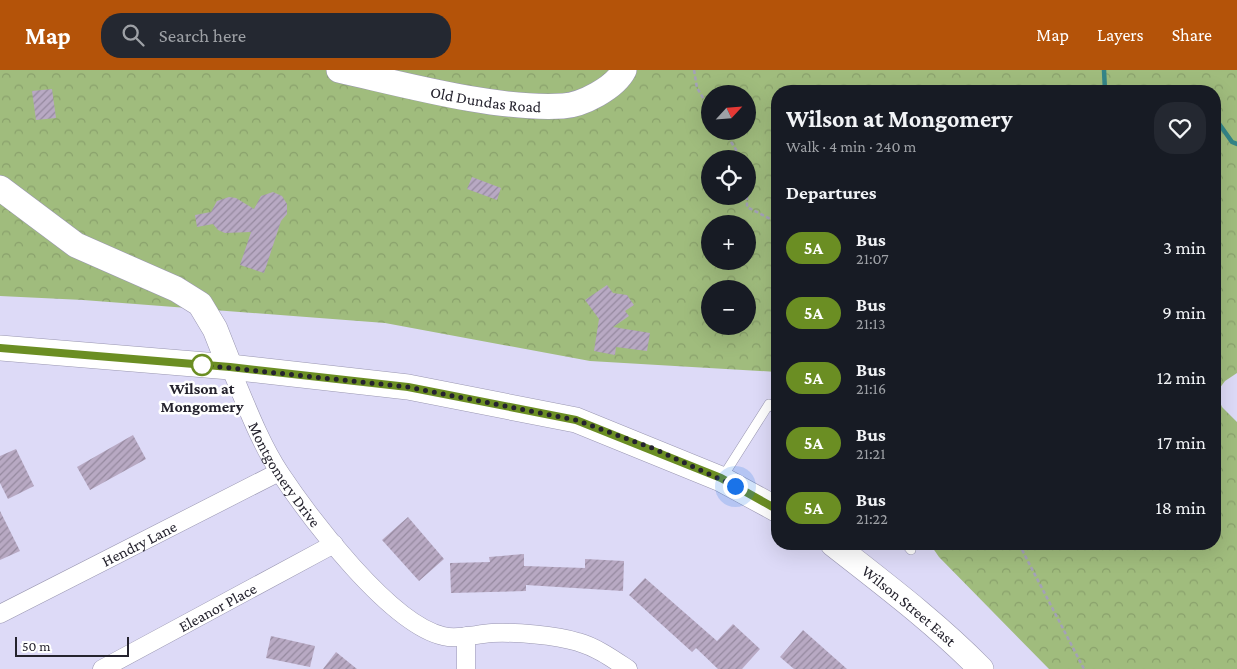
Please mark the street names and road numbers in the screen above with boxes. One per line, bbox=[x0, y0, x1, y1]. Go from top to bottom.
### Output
street label: Old Dundas Road bbox=[429, 83, 542, 115]
street label: Montgomery Drive bbox=[246, 419, 324, 530]
street label: Hendry Lane bbox=[99, 517, 179, 569]
street label: Wilson Street East bbox=[859, 562, 960, 650]
street label: Eleanor Place bbox=[176, 579, 259, 635]

